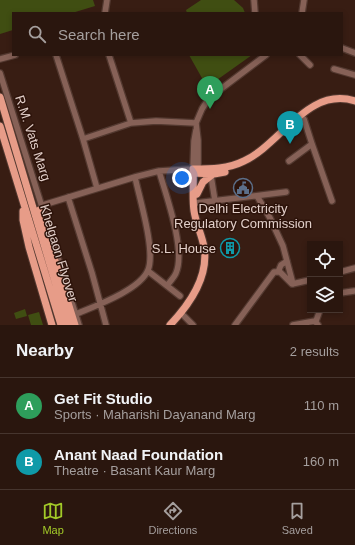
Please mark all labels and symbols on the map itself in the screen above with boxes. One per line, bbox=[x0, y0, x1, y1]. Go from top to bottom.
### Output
pin: A bbox=[197, 76, 223, 109]
street label: R.M. Vats Marg bbox=[12, 93, 54, 183]
pin: B bbox=[277, 111, 303, 144]
your location bbox=[172, 168, 192, 188]
public building icon: Delhi Electricity Regulatory Commission bbox=[232, 177, 254, 199]
place label: Delhi Electricity Regulatory Commission bbox=[174, 201, 312, 231]
street label: Khelgaon Flyover bbox=[37, 202, 81, 304]
building icon: S.L. House bbox=[219, 237, 241, 259]
place label: S.L. House bbox=[152, 241, 216, 256]

